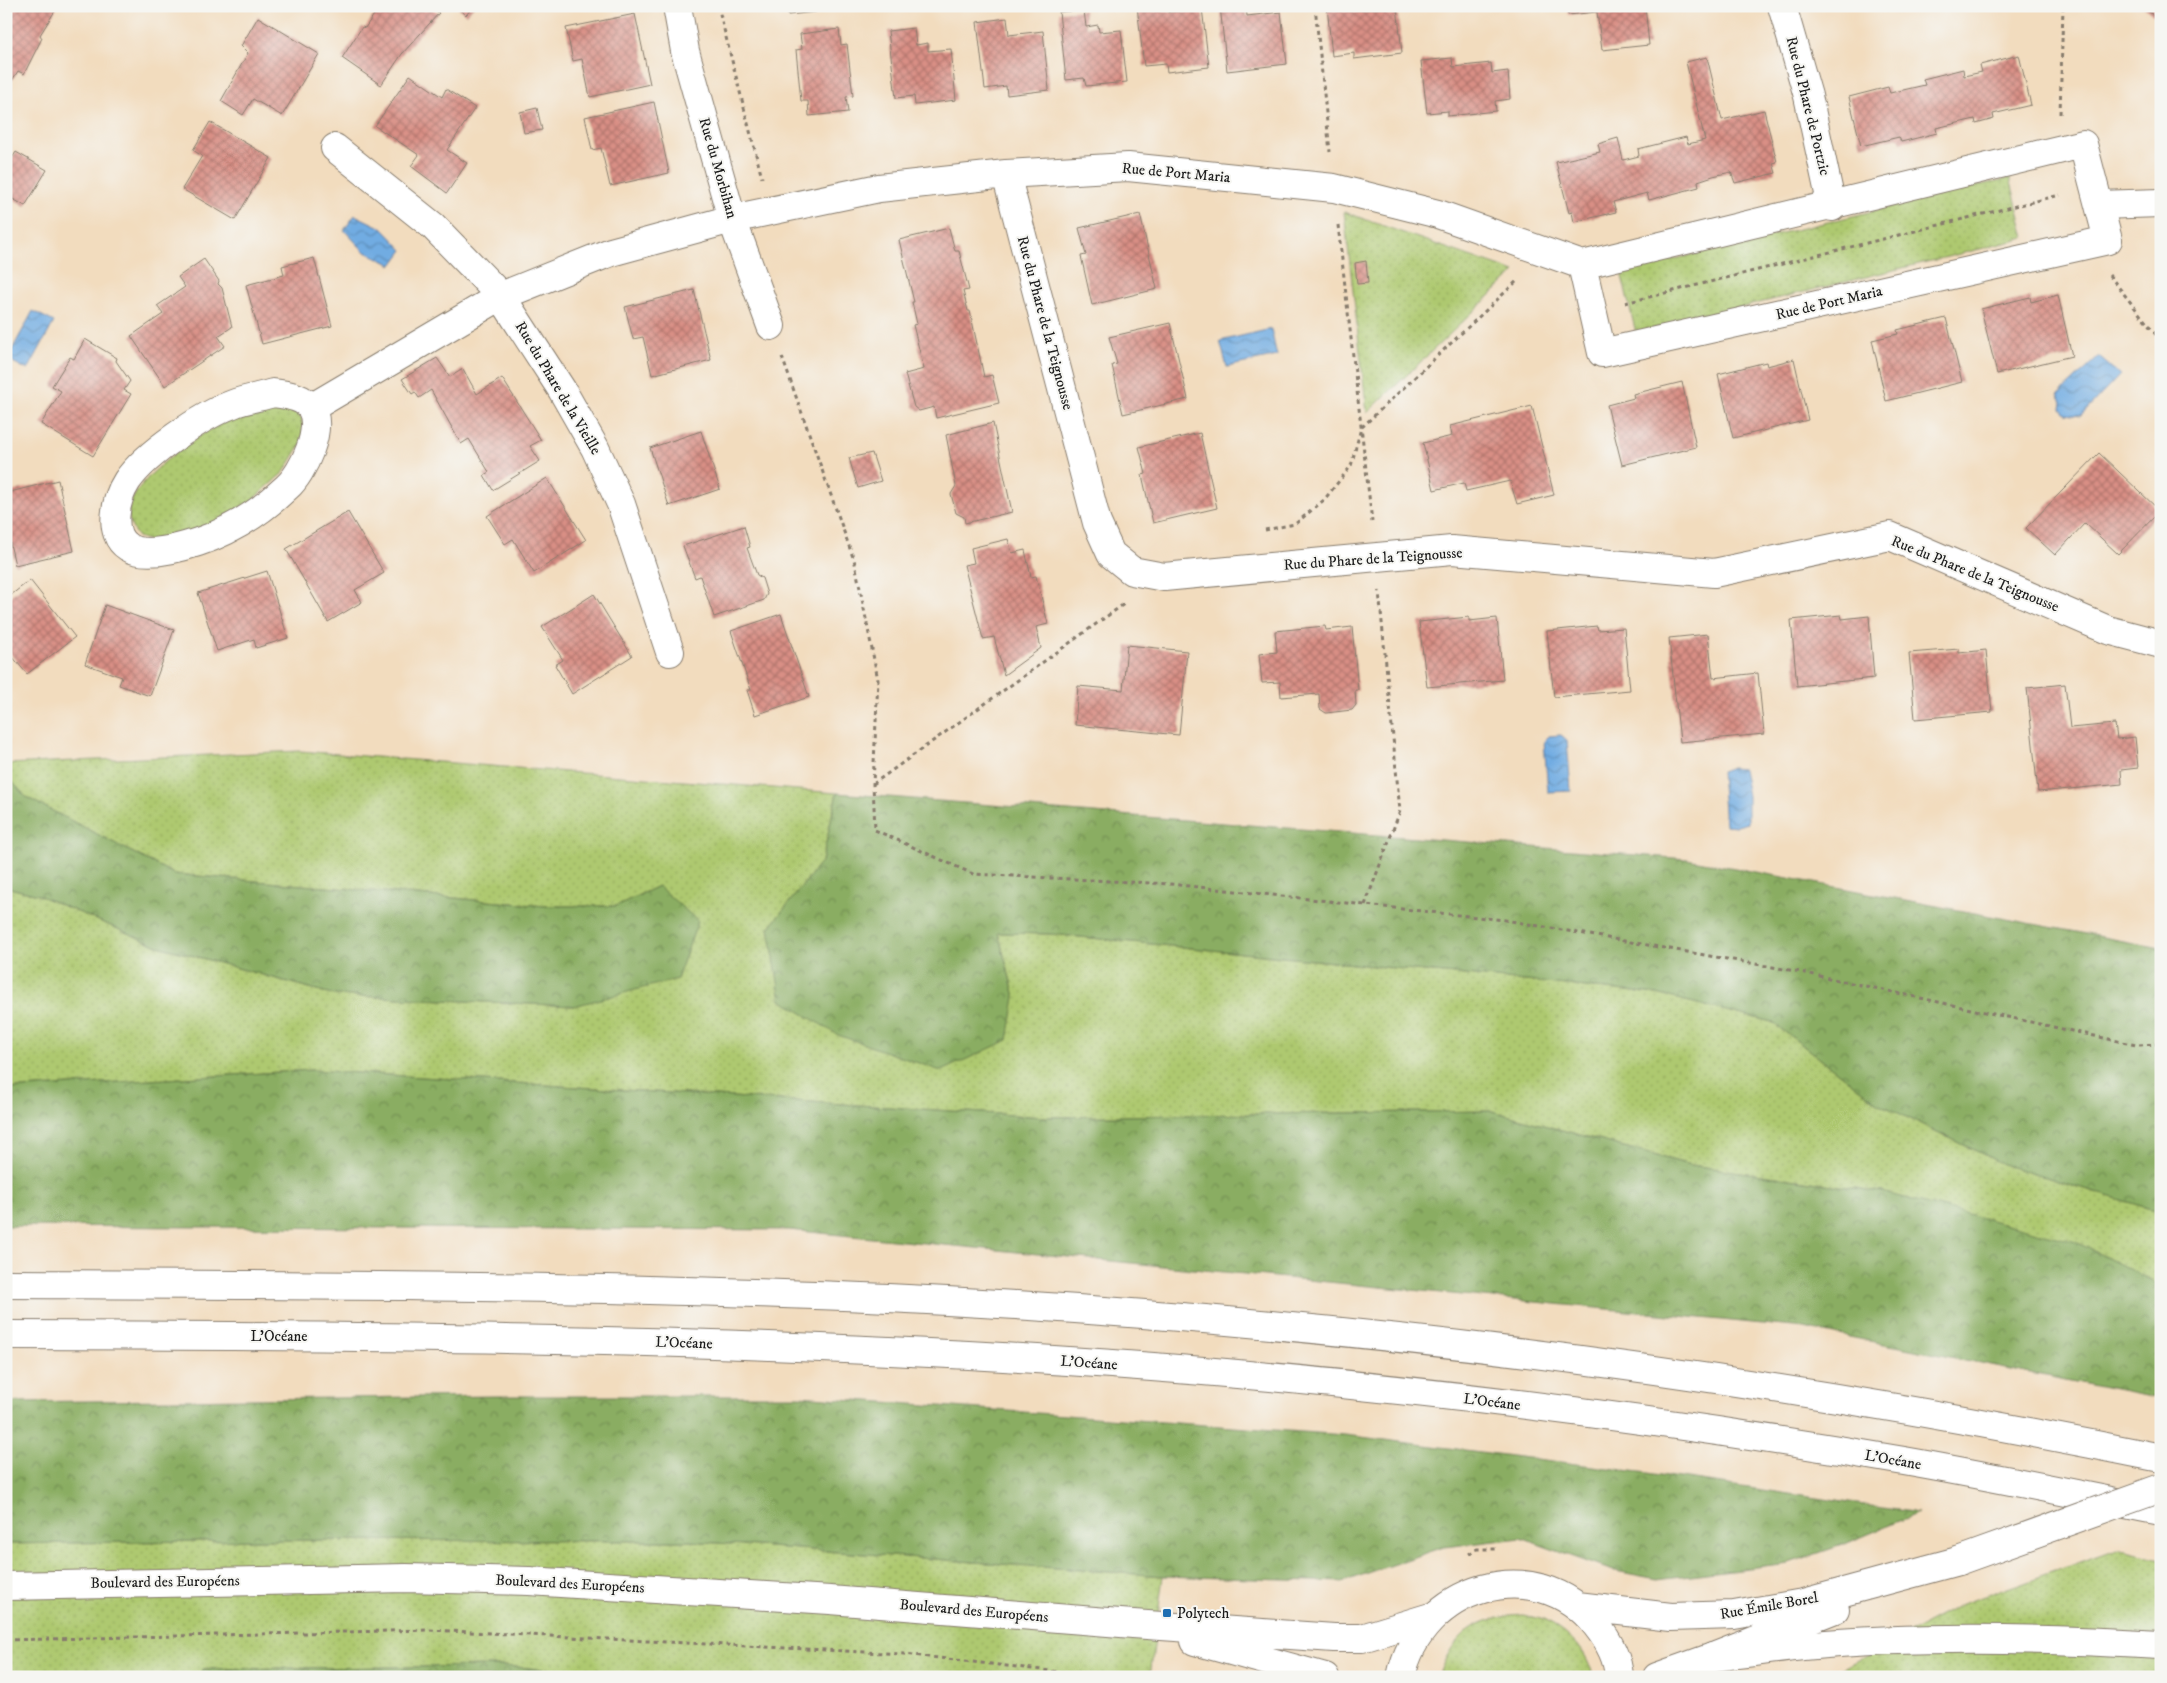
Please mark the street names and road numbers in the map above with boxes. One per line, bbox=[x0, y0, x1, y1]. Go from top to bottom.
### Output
street label: Rue du Phare de Portzic bbox=[1782, 35, 1835, 178]
street label: Rue du Morbihan bbox=[695, 115, 741, 221]
street label: Rue de Port Maria bbox=[1121, 159, 1232, 187]
street label: Rue du Phare de la Teignousse bbox=[1013, 234, 1077, 412]
street label: Rue de Port Maria bbox=[1774, 281, 1885, 324]
street label: Rue du Phare de la Vieille bbox=[511, 318, 605, 458]
street label: Rue du Phare de la Teignousse bbox=[1888, 532, 2062, 616]
street label: Rue du Phare de la Teignousse bbox=[1283, 543, 1463, 575]
street label: L’Océane bbox=[250, 1327, 308, 1346]
street label: L’Océane bbox=[655, 1333, 713, 1353]
street label: L’Océane bbox=[1060, 1352, 1118, 1374]
street label: L’Océane bbox=[1462, 1389, 1522, 1415]
street label: L’Océane bbox=[1863, 1446, 1923, 1474]
street label: Boulevard des Européens bbox=[90, 1571, 240, 1593]
street label: Boulevard des Européens bbox=[495, 1571, 645, 1597]
street label: Rue Émile Borel bbox=[1718, 1588, 1820, 1624]
street label: Boulevard des Européens bbox=[899, 1595, 1049, 1627]

